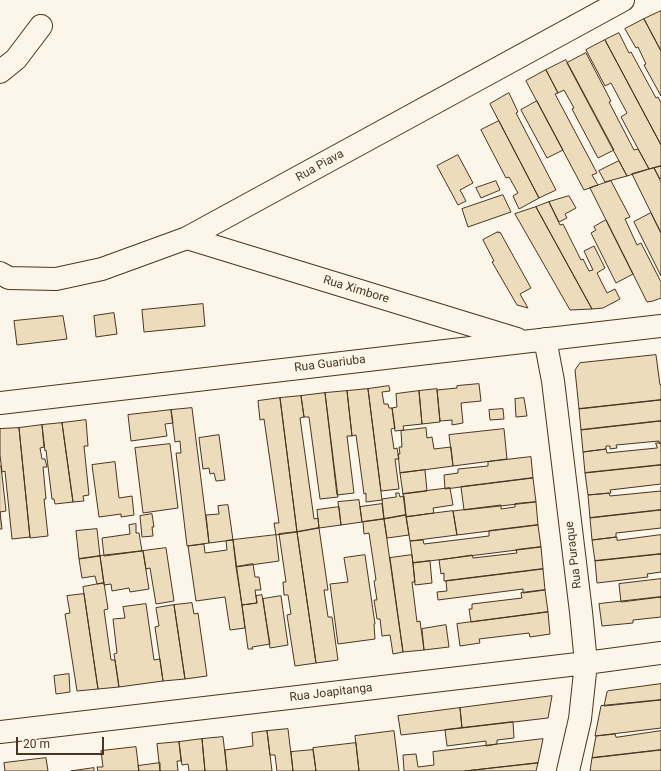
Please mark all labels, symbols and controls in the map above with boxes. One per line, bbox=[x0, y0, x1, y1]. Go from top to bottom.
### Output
street label: Rua Piava bbox=[293, 147, 347, 185]
street label: Rua Ximbore bbox=[321, 273, 391, 307]
street label: Rua Guariuba bbox=[294, 352, 366, 376]
street label: Rua Puraque bbox=[563, 520, 585, 590]
street label: Rua Joapitanga bbox=[289, 681, 373, 705]
scale bar bbox=[18, 729, 106, 755]
text: 20 m bbox=[23, 737, 50, 751]

